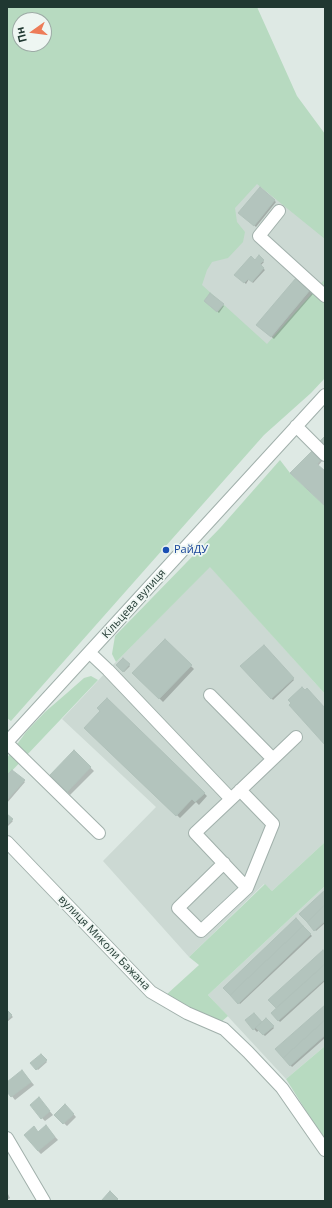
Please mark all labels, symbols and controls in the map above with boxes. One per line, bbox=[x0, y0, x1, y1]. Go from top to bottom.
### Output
north arrow bbox=[12, 12, 52, 52]
text: Пн bbox=[12, 25, 30, 44]
place label: РайДУ bbox=[174, 543, 208, 557]
marker: РайДУ bbox=[161, 545, 171, 555]
street label: Кільцева вулиця bbox=[99, 567, 169, 641]
street label: вулиця Миколи Бажана bbox=[55, 893, 153, 993]

